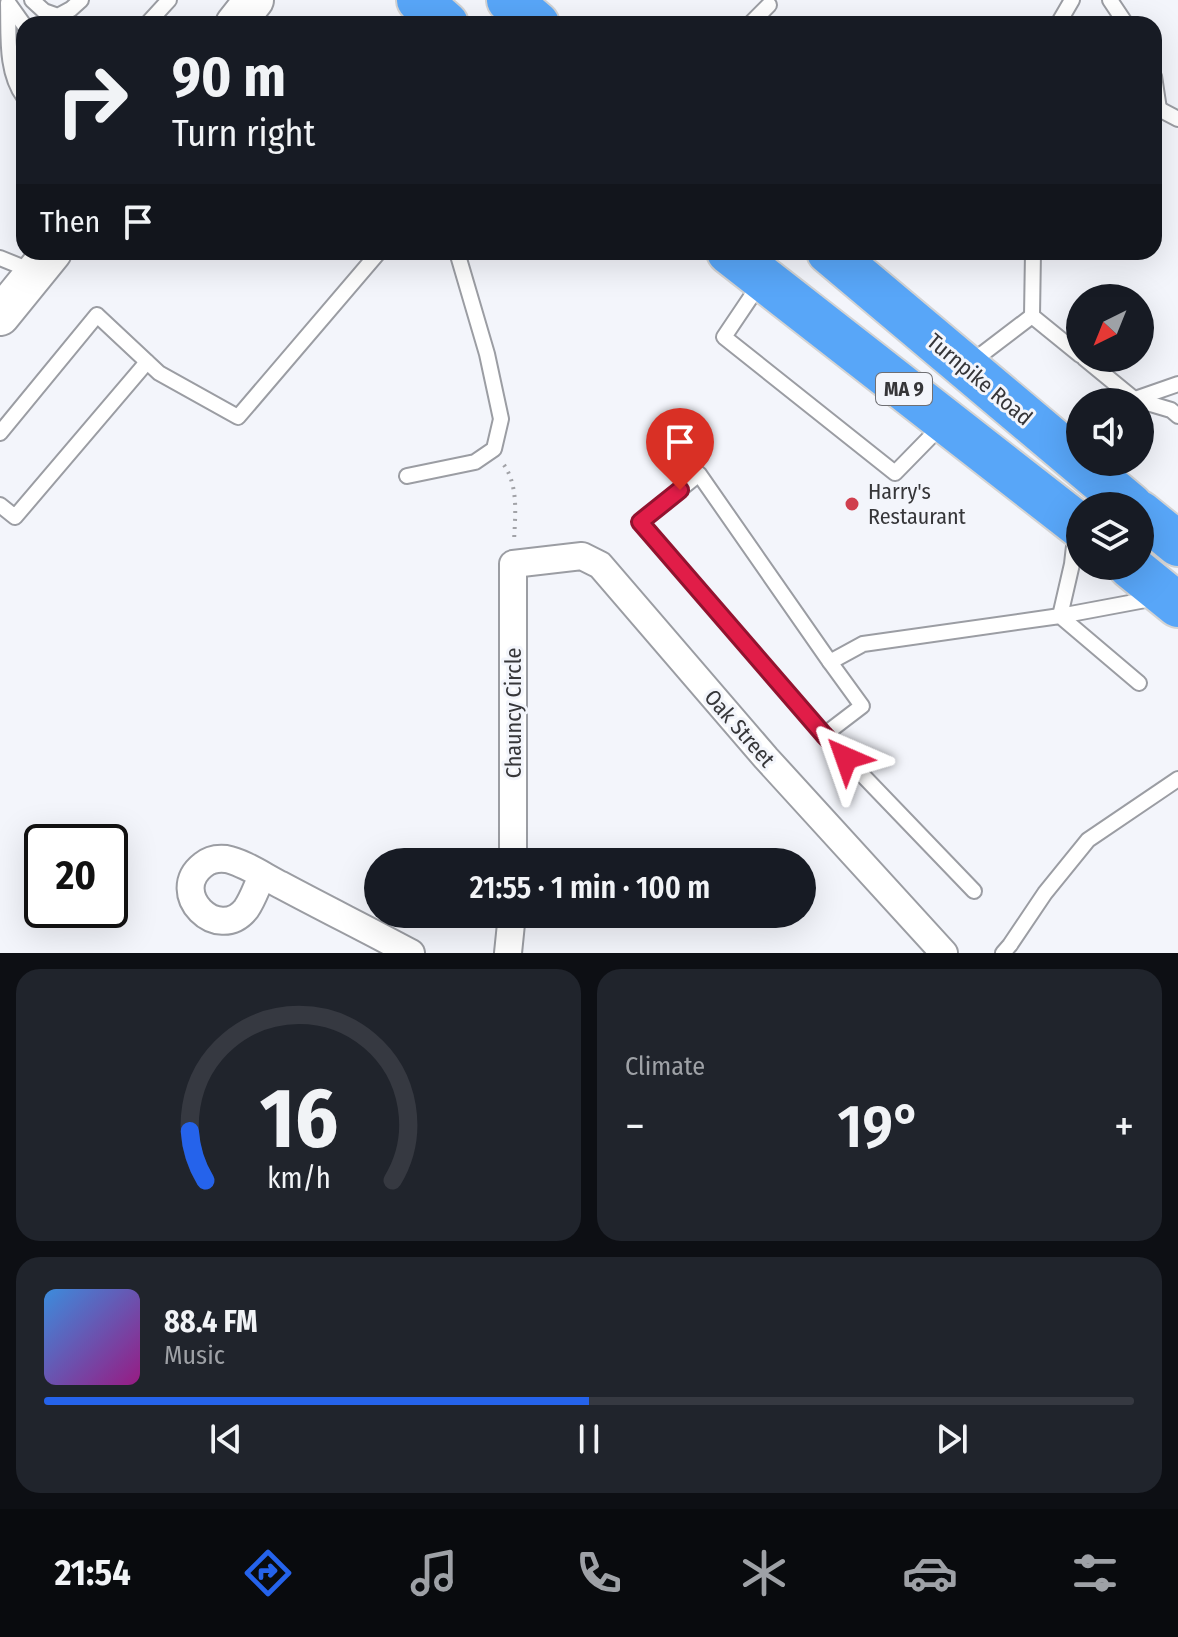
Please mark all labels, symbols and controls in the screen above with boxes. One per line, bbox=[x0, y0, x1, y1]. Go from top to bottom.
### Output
text: 90 m bbox=[172, 44, 286, 111]
icon: right bbox=[40, 48, 144, 152]
text: Turn right bbox=[172, 112, 315, 156]
icon: arrive bbox=[116, 200, 160, 244]
text: Then bbox=[40, 204, 100, 240]
north arrow bbox=[1066, 284, 1154, 372]
map controls bbox=[1066, 284, 1154, 580]
street label: Turnpike Road bbox=[922, 328, 1038, 431]
road number: MA 9 bbox=[876, 373, 932, 405]
button: sound bbox=[1066, 388, 1154, 476]
pin bbox=[646, 408, 714, 490]
icon: arrive bbox=[658, 420, 702, 464]
place label: Harry's Restaurant bbox=[868, 478, 967, 530]
button: layers bbox=[1066, 492, 1154, 580]
marker: Harry's Restaurant bbox=[843, 495, 861, 513]
street label: Chauncy Circle bbox=[500, 648, 527, 778]
street label: Oak Street bbox=[699, 684, 781, 773]
position arrow bbox=[804, 716, 888, 800]
speed limit sign: 20 bbox=[24, 824, 128, 928]
text: 21:55 · 1 min · 100 m bbox=[470, 870, 710, 906]
text: Climate bbox=[625, 1051, 705, 1082]
text: 16 bbox=[259, 1069, 338, 1169]
text: 19° bbox=[838, 1091, 921, 1163]
text: − bbox=[625, 1100, 645, 1153]
text: + bbox=[1114, 1100, 1134, 1153]
text: km/h bbox=[267, 1161, 330, 1196]
text: 88.4 FM bbox=[164, 1304, 258, 1340]
text: Music bbox=[164, 1340, 225, 1371]
icon: previous bbox=[204, 1417, 248, 1461]
icon: pause bbox=[567, 1417, 611, 1461]
icon: next bbox=[930, 1417, 974, 1461]
icon: directions bbox=[240, 1545, 296, 1601]
icon: music bbox=[406, 1545, 462, 1601]
icon: phone bbox=[571, 1545, 627, 1601]
icon: climate bbox=[736, 1545, 792, 1601]
icon: car bbox=[902, 1545, 958, 1601]
icon: filters bbox=[1067, 1545, 1123, 1601]
text: 21:54 bbox=[55, 1551, 131, 1595]

